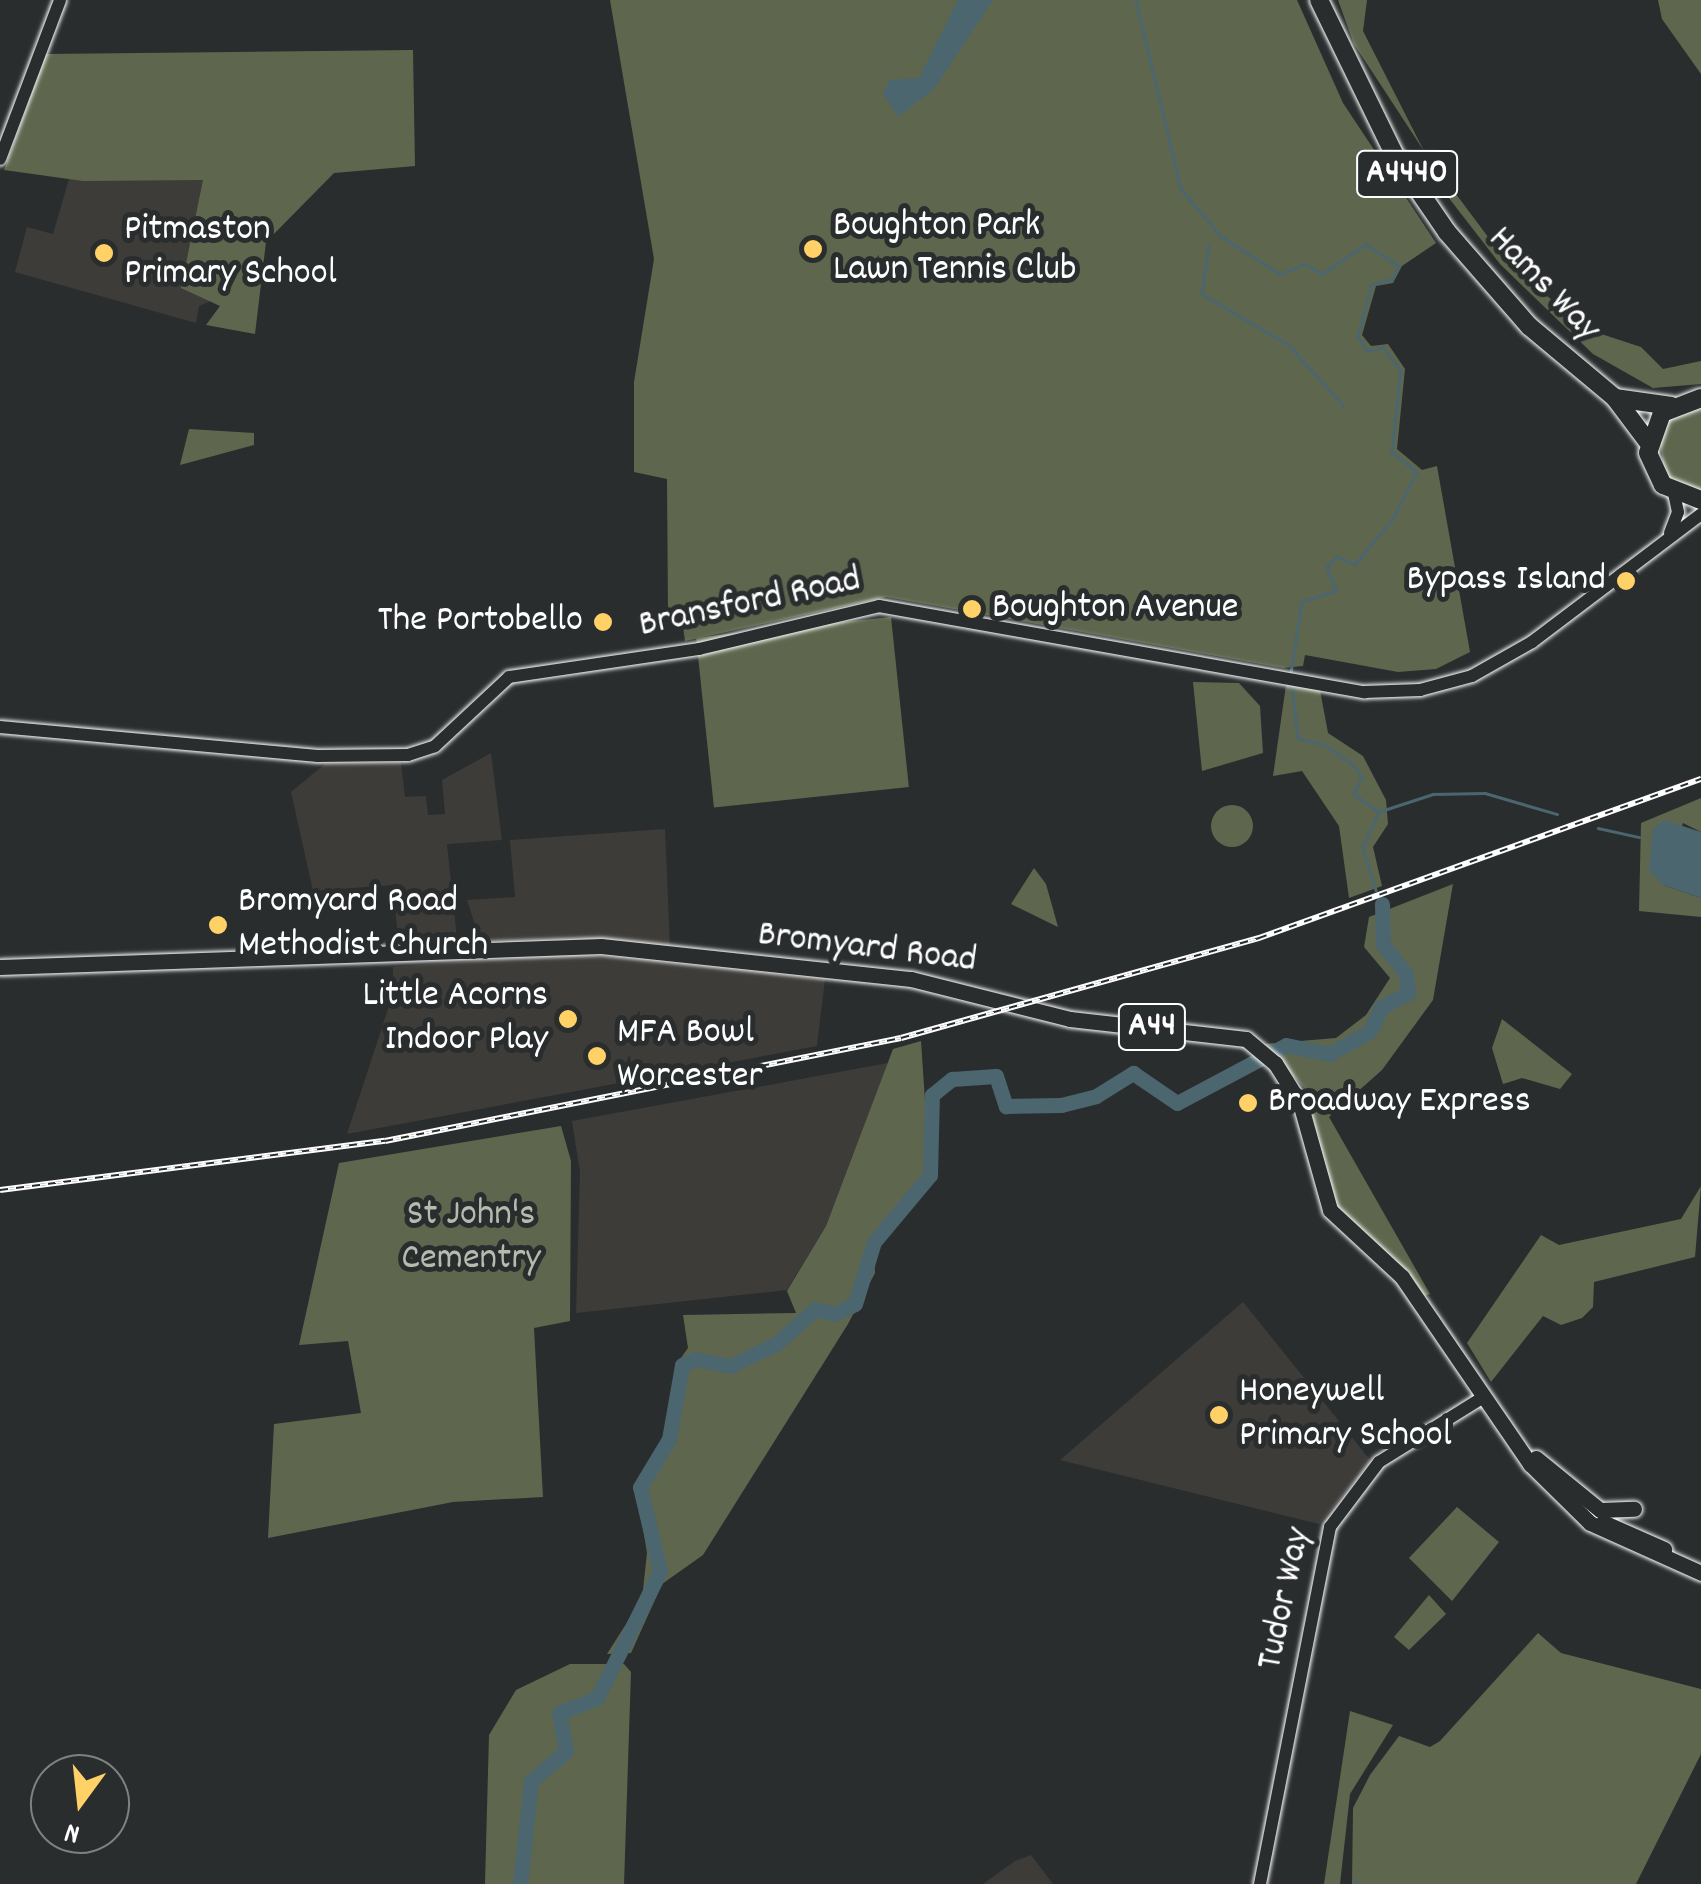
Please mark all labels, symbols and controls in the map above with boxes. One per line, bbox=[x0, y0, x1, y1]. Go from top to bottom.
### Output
road number: A4440 bbox=[1354, 144, 1460, 204]
place label: Boughton Park Lawn Tennis Club bbox=[833, 204, 1076, 294]
place label: Pitmaston Primary School bbox=[124, 208, 337, 298]
street label: Hams Way bbox=[1477, 218, 1609, 352]
marker: Boughton Park Lawn Tennis Club bbox=[802, 238, 824, 260]
marker: Pitmaston Primary School bbox=[93, 242, 115, 264]
street label: Bransford Road bbox=[635, 558, 865, 650]
place label: Bypass Island bbox=[1407, 558, 1606, 604]
marker: Bypass Island bbox=[1615, 570, 1637, 592]
place label: Boughton Avenue bbox=[992, 586, 1239, 632]
marker: Boughton Avenue bbox=[961, 598, 983, 620]
place label: The Portobello bbox=[378, 599, 583, 645]
marker: The Portobello bbox=[592, 611, 614, 633]
place label: Bromyard Road Methodist Church bbox=[238, 880, 488, 969]
street label: Bromyard Road bbox=[755, 913, 979, 985]
marker: Bromyard Road Methodist Church bbox=[207, 914, 229, 936]
place label: Little Acorns Indoor Play bbox=[362, 974, 548, 1064]
road number: A44 bbox=[1117, 997, 1187, 1057]
marker: Little Acorns Indoor Play bbox=[557, 1008, 579, 1030]
place label: MFA Bowl Worcester bbox=[617, 1011, 763, 1100]
marker: MFA Bowl Worcester bbox=[586, 1045, 608, 1067]
place label: Broadway Express bbox=[1268, 1080, 1531, 1126]
marker: Broadway Express bbox=[1237, 1092, 1259, 1114]
park label: St John's Cementry bbox=[401, 1193, 541, 1282]
place label: Honeywell Primary School bbox=[1239, 1370, 1452, 1460]
marker: Honeywell Primary School bbox=[1208, 1404, 1230, 1426]
street label: Tudor Way bbox=[1249, 1524, 1323, 1674]
north arrow bbox=[30, 1754, 130, 1854]
text: N bbox=[61, 1810, 85, 1852]

